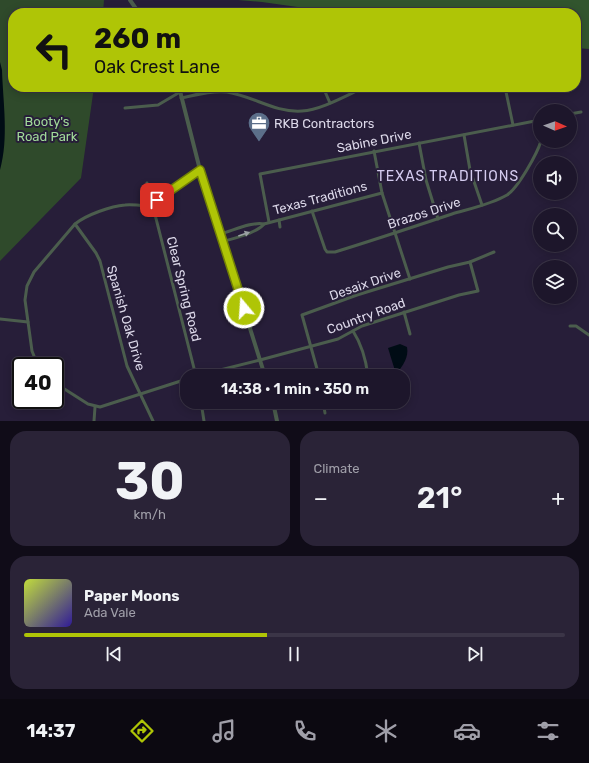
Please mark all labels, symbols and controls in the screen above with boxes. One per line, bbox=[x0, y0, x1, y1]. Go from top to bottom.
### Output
text: 260 m bbox=[94, 22, 181, 55]
icon: left bbox=[28, 24, 80, 76]
text: Oak Crest Lane bbox=[94, 56, 220, 78]
north arrow bbox=[533, 104, 577, 148]
map controls bbox=[533, 104, 577, 304]
office icon: RKB Contractors bbox=[246, 110, 272, 143]
park label: Booty's Road Park bbox=[16, 114, 78, 144]
place label: RKB Contractors bbox=[274, 116, 375, 131]
street label: Sabine Drive bbox=[335, 126, 413, 156]
button: sound bbox=[533, 156, 577, 200]
district label: TEXAS TRADITIONS bbox=[377, 168, 519, 185]
street label: Texas Traditions bbox=[271, 178, 369, 218]
pin bbox=[140, 183, 174, 217]
icon: arrive bbox=[146, 189, 168, 211]
street label: Brazos Drive bbox=[386, 194, 462, 232]
button: search bbox=[533, 208, 577, 252]
one-way arrow bbox=[238, 231, 250, 237]
street label: Clear Spring Road bbox=[163, 235, 204, 343]
button: layers bbox=[533, 260, 577, 304]
street label: Spanish Oak Drive bbox=[104, 264, 148, 372]
street label: Desaix Drive bbox=[327, 265, 403, 303]
position arrow bbox=[223, 287, 265, 329]
street label: Country Road bbox=[325, 295, 407, 337]
speed limit sign: 40 bbox=[12, 357, 64, 409]
text: 14:38 · 1 min · 350 m bbox=[221, 380, 369, 398]
text: 30 bbox=[115, 450, 185, 512]
text: Climate bbox=[314, 461, 360, 476]
text: 21° bbox=[417, 480, 462, 516]
text: − bbox=[314, 485, 328, 512]
text: + bbox=[551, 485, 565, 512]
text: km/h bbox=[134, 507, 166, 522]
text: Paper Moons bbox=[84, 587, 180, 605]
text: Ada Vale bbox=[84, 605, 136, 620]
icon: previous bbox=[103, 643, 125, 665]
icon: pause bbox=[283, 643, 305, 665]
icon: next bbox=[464, 643, 486, 665]
icon: directions bbox=[128, 717, 156, 745]
icon: music bbox=[210, 717, 238, 745]
icon: phone bbox=[291, 717, 319, 745]
icon: climate bbox=[372, 717, 400, 745]
icon: car bbox=[453, 717, 481, 745]
icon: filters bbox=[534, 717, 562, 745]
text: 14:37 bbox=[27, 720, 75, 742]

